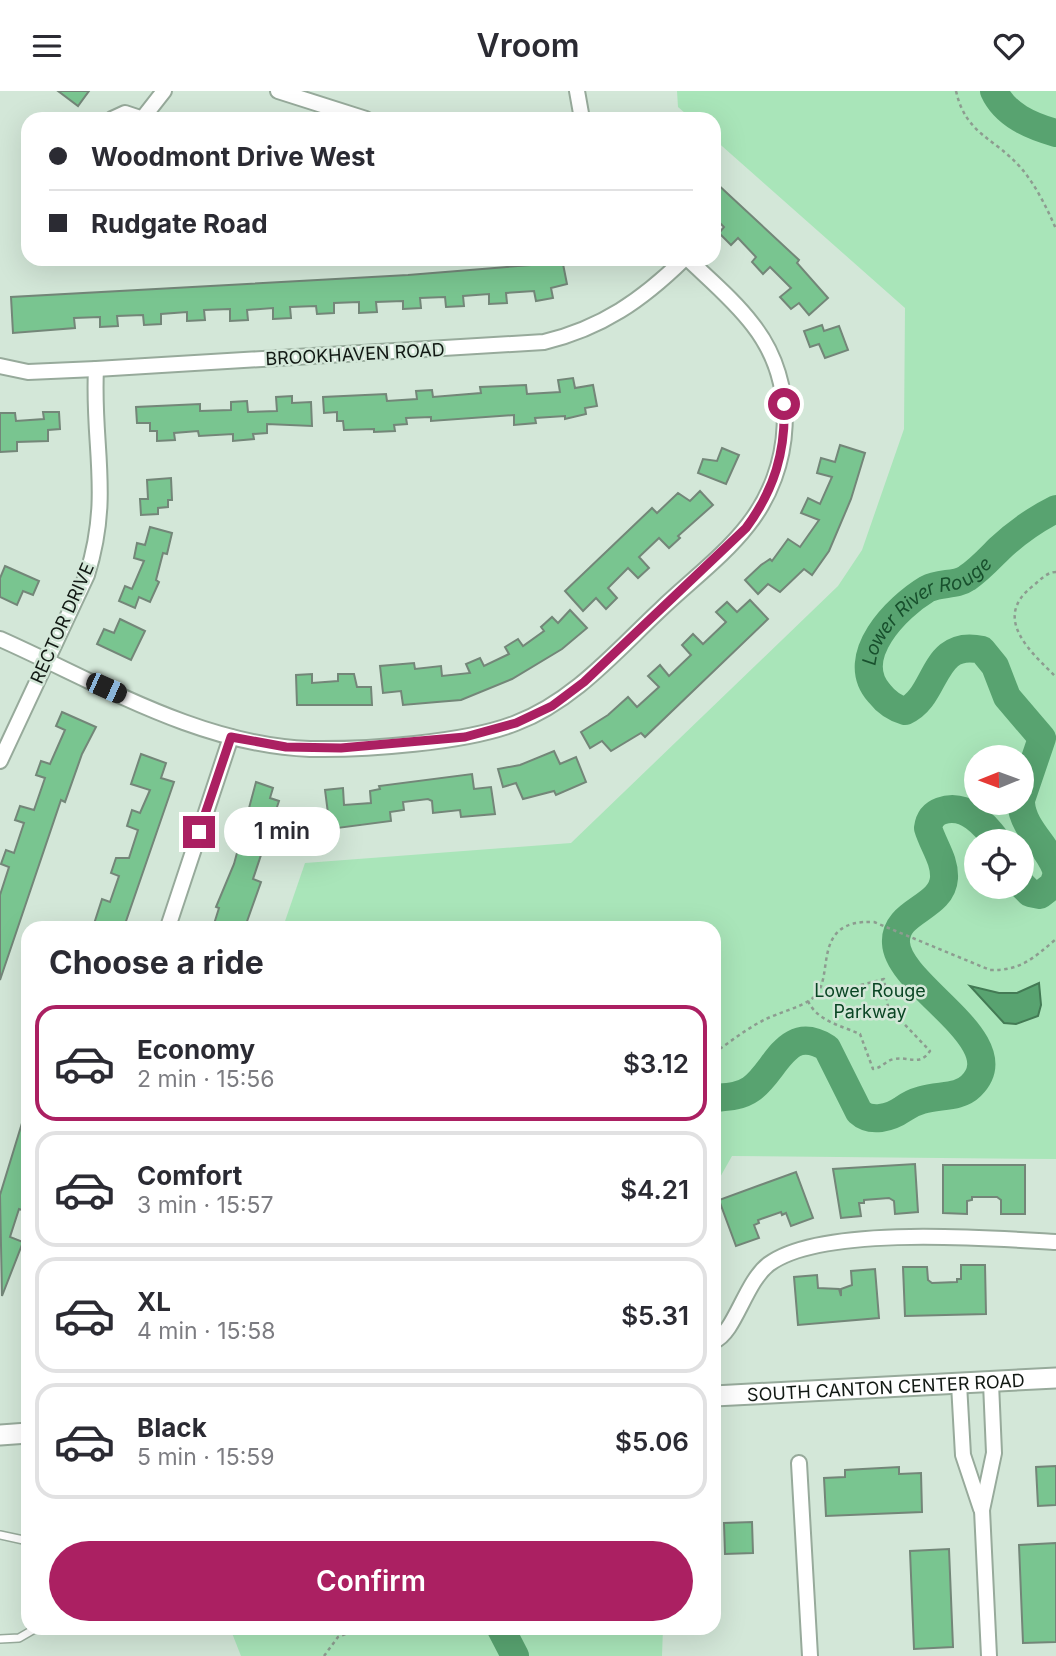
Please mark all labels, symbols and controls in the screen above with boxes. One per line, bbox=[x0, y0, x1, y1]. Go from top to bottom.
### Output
text: Vroom bbox=[476, 26, 580, 65]
icon: menu bbox=[28, 27, 66, 65]
icon: heart bbox=[990, 27, 1028, 65]
text: Woodmont Drive West bbox=[91, 141, 375, 172]
text: Rudgate Road bbox=[91, 208, 268, 239]
street label: BROOKHAVEN ROAD bbox=[265, 339, 445, 369]
route start bbox=[768, 388, 800, 420]
water label: Lower River Rouge bbox=[857, 552, 996, 667]
street label: RECTOR DRIVE bbox=[26, 559, 98, 687]
car bbox=[83, 670, 130, 706]
north arrow bbox=[964, 745, 1034, 815]
map controls bbox=[964, 745, 1034, 899]
callout: 1 min bbox=[224, 807, 339, 857]
route end bbox=[183, 816, 215, 848]
text: 1 min bbox=[254, 817, 310, 845]
button: locate bbox=[964, 829, 1034, 899]
text: Choose a ride bbox=[49, 943, 264, 982]
park label: Lower Rouge Parkway bbox=[814, 980, 926, 1022]
icon: car bbox=[53, 1032, 116, 1095]
text: Economy bbox=[137, 1034, 255, 1065]
text: $3.12 bbox=[623, 1048, 689, 1079]
text: 2 min · 15:56 bbox=[137, 1065, 275, 1093]
icon: car bbox=[53, 1158, 116, 1221]
text: Comfort bbox=[137, 1160, 242, 1191]
text: $4.21 bbox=[620, 1174, 689, 1205]
text: 3 min · 15:57 bbox=[137, 1191, 274, 1219]
icon: car bbox=[53, 1284, 116, 1347]
text: XL bbox=[137, 1286, 171, 1317]
text: $5.31 bbox=[621, 1300, 689, 1331]
text: 4 min · 15:58 bbox=[137, 1317, 275, 1345]
street label: SOUTH CANTON CENTER ROAD bbox=[746, 1369, 1025, 1405]
icon: car bbox=[53, 1410, 116, 1473]
text: Black bbox=[137, 1412, 207, 1443]
text: $5.06 bbox=[615, 1426, 689, 1457]
text: 5 min · 15:59 bbox=[137, 1443, 275, 1471]
button: Confirm bbox=[49, 1541, 693, 1621]

